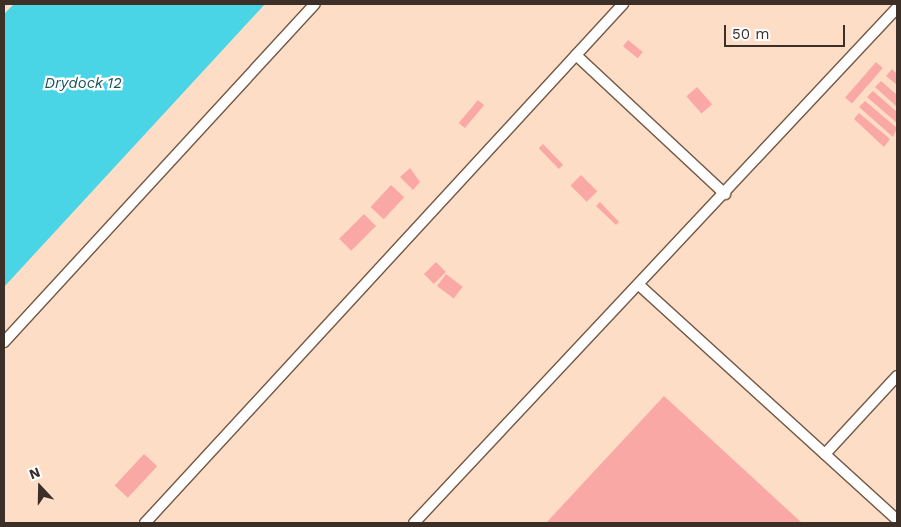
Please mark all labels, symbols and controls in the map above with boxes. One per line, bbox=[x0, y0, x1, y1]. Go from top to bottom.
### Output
scale bar bbox=[726, 15, 847, 47]
text: 50 m bbox=[732, 25, 769, 43]
water label: Drydock 12 bbox=[44, 75, 122, 93]
north arrow bbox=[15, 462, 65, 512]
text: N bbox=[27, 464, 42, 482]

